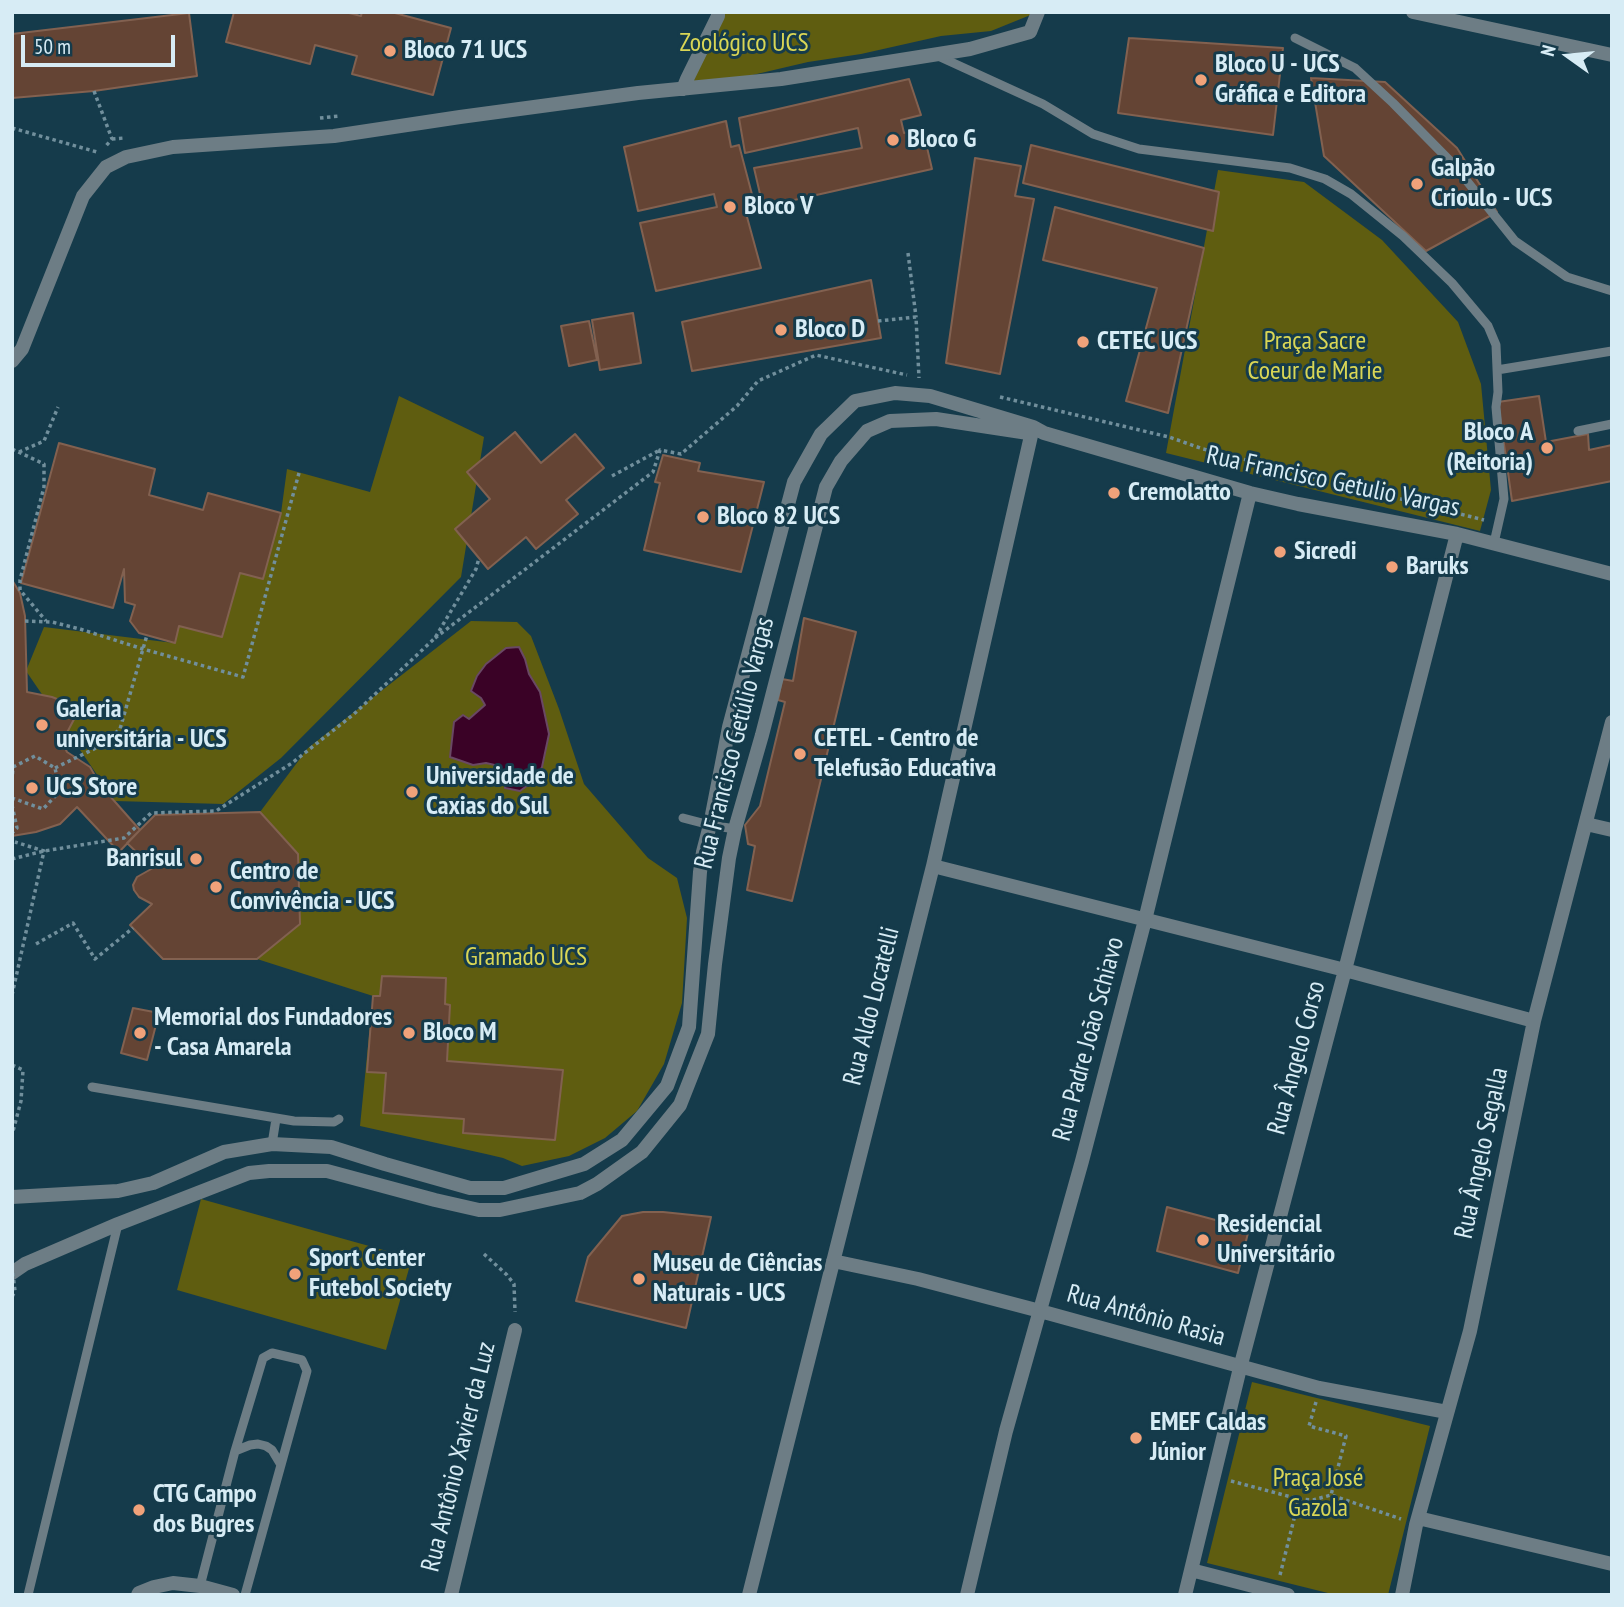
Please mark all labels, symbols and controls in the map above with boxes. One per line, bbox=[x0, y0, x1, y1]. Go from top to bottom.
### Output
scale bar bbox=[24, 21, 178, 65]
north arrow bbox=[1533, 21, 1603, 91]
park label: Zoológico UCS bbox=[679, 28, 809, 60]
text: 50 m bbox=[34, 33, 71, 60]
place label: Bloco 71 UCS bbox=[404, 35, 527, 67]
marker: Bloco 71 UCS bbox=[382, 43, 398, 59]
text: N bbox=[1535, 43, 1561, 59]
place label: Bloco U - UCS Gráfica e Editora bbox=[1215, 49, 1366, 110]
marker: Bloco U - UCS Gráfica e Editora bbox=[1193, 72, 1209, 88]
place label: Bloco G bbox=[907, 124, 976, 156]
marker: Bloco G bbox=[885, 132, 901, 148]
place label: Galpão Crioulo - UCS bbox=[1431, 153, 1552, 214]
marker: Galpão Crioulo - UCS bbox=[1409, 176, 1425, 192]
place label: Bloco V bbox=[744, 191, 813, 223]
marker: Bloco V bbox=[722, 199, 738, 215]
place label: Bloco D bbox=[795, 314, 865, 346]
marker: Bloco D bbox=[773, 322, 789, 338]
place label: CETEC UCS bbox=[1097, 326, 1197, 358]
park label: Praça Sacre Coeur de Marie bbox=[1247, 326, 1383, 388]
marker: CETEC UCS bbox=[1075, 334, 1091, 350]
place label: Bloco A (Reitoria) bbox=[1446, 417, 1533, 478]
street label: Rua Francisco Getulio Vargas bbox=[1204, 440, 1462, 524]
marker: Bloco A (Reitoria) bbox=[1539, 440, 1555, 456]
place label: Cremolatto bbox=[1128, 477, 1231, 509]
marker: Cremolatto bbox=[1106, 485, 1122, 501]
place label: Bloco 82 UCS bbox=[717, 501, 840, 533]
marker: Bloco 82 UCS bbox=[695, 509, 711, 525]
place label: Sicredi bbox=[1294, 536, 1357, 568]
marker: Sicredi bbox=[1272, 544, 1288, 560]
place label: Baruks bbox=[1406, 551, 1469, 583]
marker: Baruks bbox=[1384, 559, 1400, 575]
street label: Rua Francisco Getúlio Vargas bbox=[689, 614, 781, 872]
place label: Galeria universitária - UCS bbox=[56, 694, 227, 756]
marker: Galeria universitária - UCS bbox=[34, 717, 50, 733]
place label: CETEL - Centro de Telefusão Educativa bbox=[814, 723, 996, 784]
marker: CETEL - Centro de Telefusão Educativa bbox=[792, 746, 808, 762]
place label: Universidade de Caxias do Sul bbox=[426, 761, 574, 822]
place label: UCS Store bbox=[46, 772, 137, 804]
marker: UCS Store bbox=[24, 780, 40, 796]
marker: Universidade de Caxias do Sul bbox=[404, 784, 420, 800]
place label: Banrisul bbox=[106, 843, 182, 875]
marker: Banrisul bbox=[188, 851, 204, 867]
place label: Centro de Convivência - UCS bbox=[230, 856, 394, 917]
marker: Centro de Convivência - UCS bbox=[208, 879, 224, 895]
street label: Rua Aldo Locatelli bbox=[837, 924, 907, 1088]
street label: Rua Padre João Schiavo bbox=[1047, 934, 1131, 1144]
park label: Gramado UCS bbox=[465, 942, 587, 974]
street label: Rua Ângelo Corso bbox=[1262, 978, 1332, 1138]
place label: Memorial dos Fundadores - Casa Amarela bbox=[154, 1002, 392, 1064]
place label: Bloco M bbox=[423, 1017, 497, 1049]
marker: Memorial dos Fundadores - Casa Amarela bbox=[132, 1025, 148, 1041]
marker: Bloco M bbox=[401, 1025, 417, 1041]
street label: Rua Ângelo Segalla bbox=[1449, 1065, 1515, 1241]
place label: Residencial Universitário bbox=[1217, 1209, 1335, 1270]
marker: Residencial Universitário bbox=[1195, 1232, 1211, 1248]
place label: Sport Center Futebol Society bbox=[309, 1243, 451, 1304]
place label: Museu de Ciências Naturais - UCS bbox=[653, 1248, 822, 1310]
marker: Sport Center Futebol Society bbox=[287, 1266, 303, 1282]
marker: Museu de Ciências Naturais - UCS bbox=[631, 1271, 647, 1287]
street label: Rua Antônio Rasia bbox=[1063, 1279, 1229, 1353]
street label: Rua Antônio Xavier da Luz bbox=[415, 1339, 503, 1575]
place label: EMEF Caldas Júnior bbox=[1150, 1407, 1266, 1468]
marker: EMEF Caldas Júnior bbox=[1128, 1430, 1144, 1446]
park label: Praça José Gazola bbox=[1273, 1463, 1363, 1524]
place label: CTG Campo dos Bugres bbox=[153, 1479, 257, 1540]
marker: CTG Campo dos Bugres bbox=[131, 1502, 147, 1518]

